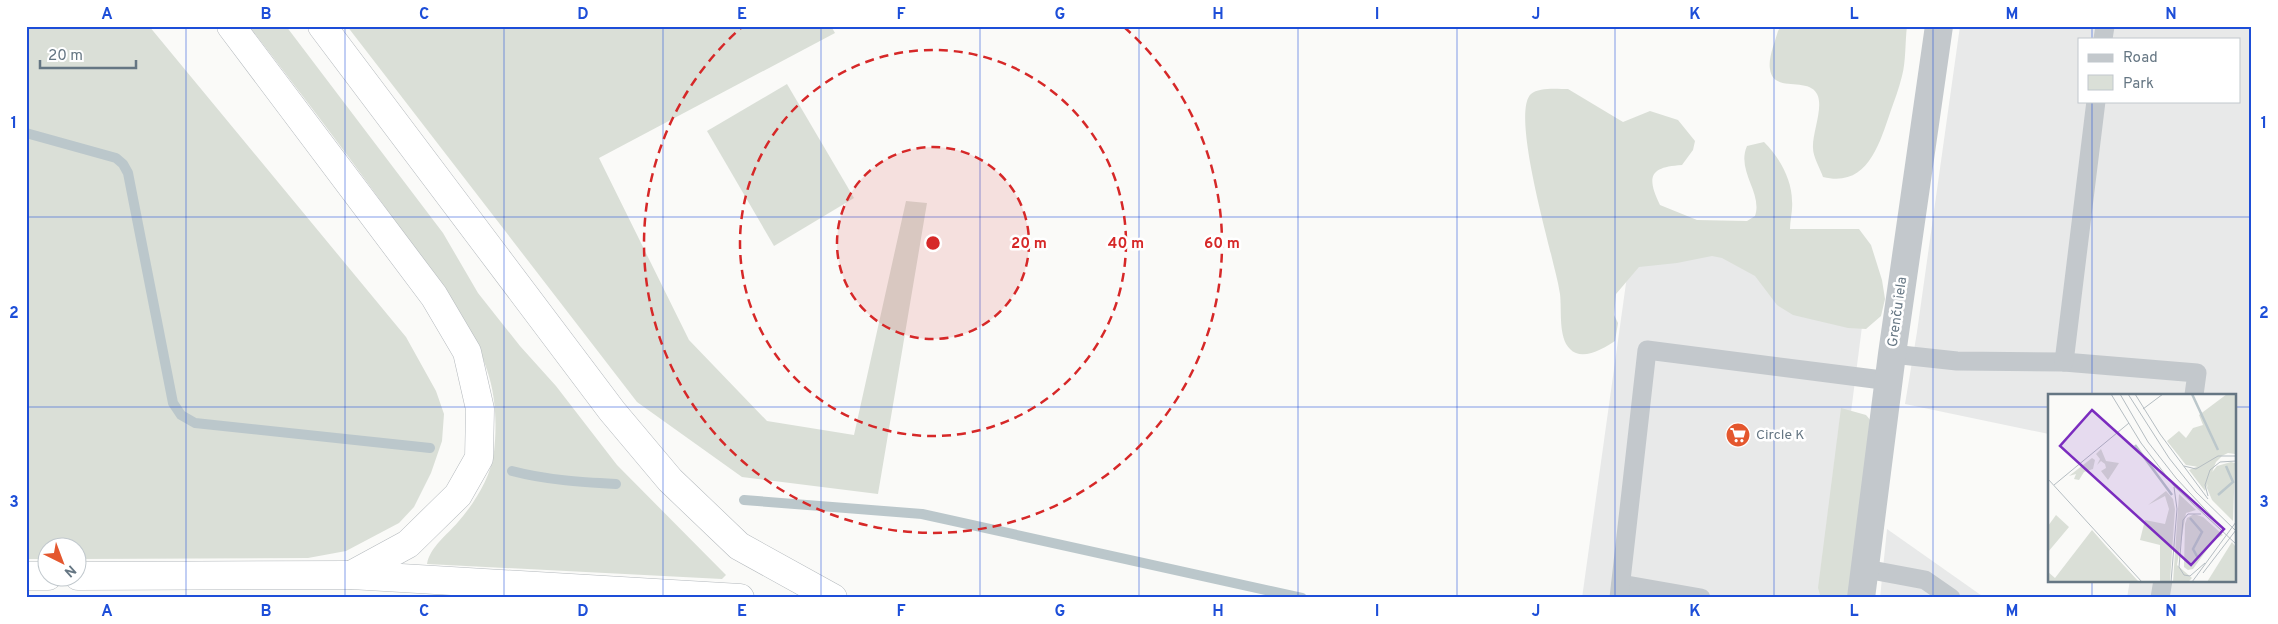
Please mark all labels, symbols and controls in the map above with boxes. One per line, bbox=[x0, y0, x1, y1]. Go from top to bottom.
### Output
text: A bbox=[101, 5, 113, 25]
text: B bbox=[260, 5, 272, 25]
text: C bbox=[419, 5, 429, 25]
text: D bbox=[577, 5, 589, 25]
text: E bbox=[737, 5, 747, 25]
text: F bbox=[896, 5, 906, 25]
text: G bbox=[1055, 5, 1065, 25]
text: H bbox=[1212, 5, 1224, 25]
text: I bbox=[1375, 5, 1379, 25]
text: J bbox=[1532, 5, 1540, 25]
text: K bbox=[1689, 5, 1701, 25]
text: L bbox=[1849, 5, 1859, 25]
text: M bbox=[2006, 5, 2018, 25]
text: N bbox=[2165, 5, 2177, 25]
scale bar bbox=[40, 38, 136, 70]
legend bbox=[2078, 38, 2240, 102]
text: 20 m bbox=[48, 47, 83, 66]
text: Road bbox=[2123, 49, 2158, 68]
text: Park bbox=[2123, 75, 2154, 94]
text: 1 bbox=[11, 114, 17, 134]
text: 1 bbox=[2261, 114, 2267, 134]
centre of rings bbox=[924, 234, 942, 252]
text: 20 m bbox=[1011, 235, 1047, 254]
text: 40 m bbox=[1108, 235, 1144, 254]
text: 60 m bbox=[1204, 235, 1240, 254]
street label: Grenču iela bbox=[1885, 276, 1911, 348]
text: 2 bbox=[9, 304, 19, 324]
text: 2 bbox=[2259, 304, 2269, 324]
inset map bbox=[2048, 394, 2236, 582]
supermarket icon: Circle K bbox=[1725, 422, 1751, 448]
place label: Circle K bbox=[1756, 427, 1804, 444]
text: 3 bbox=[9, 493, 19, 513]
text: 3 bbox=[2259, 493, 2269, 513]
north arrow bbox=[38, 536, 88, 586]
text: N bbox=[60, 561, 79, 580]
text: A bbox=[101, 602, 113, 622]
text: B bbox=[260, 602, 272, 622]
text: C bbox=[419, 602, 429, 622]
text: D bbox=[577, 602, 589, 622]
text: E bbox=[737, 602, 747, 622]
text: F bbox=[896, 602, 906, 622]
text: G bbox=[1055, 602, 1065, 622]
text: H bbox=[1212, 602, 1224, 622]
text: I bbox=[1375, 602, 1379, 622]
text: J bbox=[1532, 602, 1540, 622]
text: K bbox=[1689, 602, 1701, 622]
text: L bbox=[1849, 602, 1859, 622]
text: M bbox=[2006, 602, 2018, 622]
text: N bbox=[2165, 602, 2177, 622]

